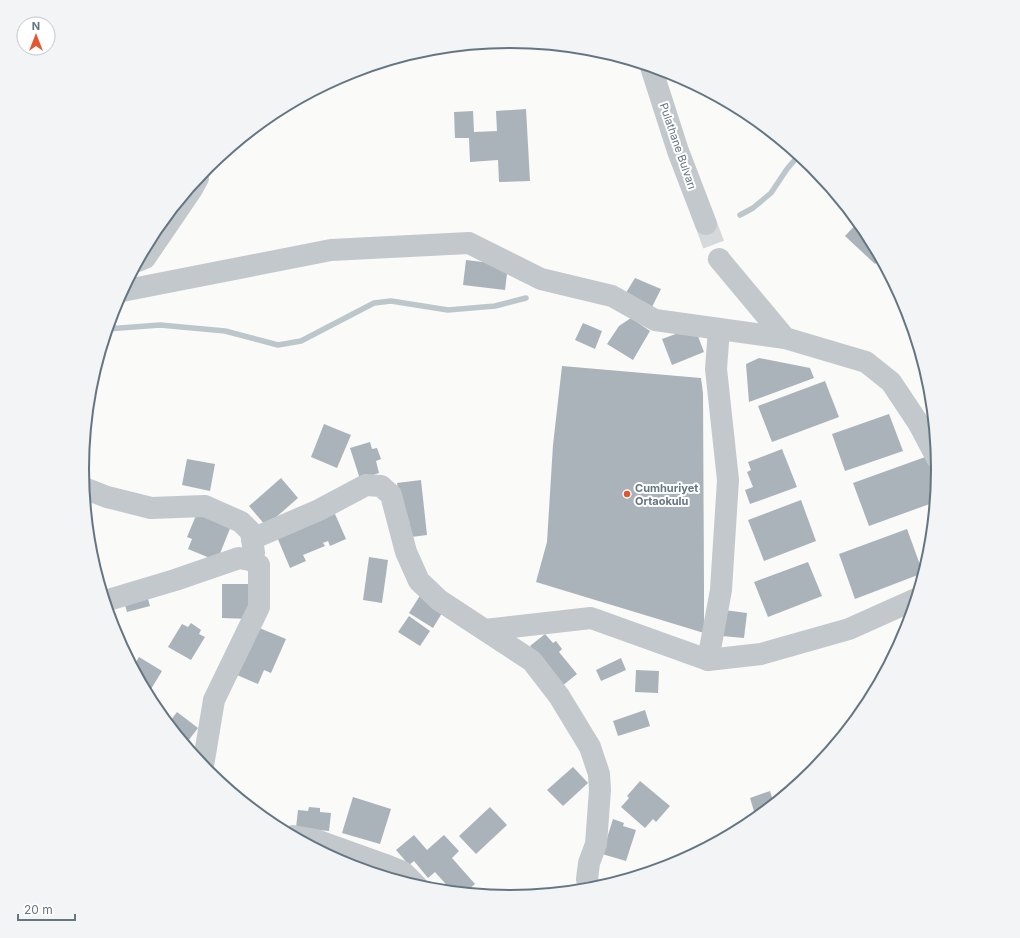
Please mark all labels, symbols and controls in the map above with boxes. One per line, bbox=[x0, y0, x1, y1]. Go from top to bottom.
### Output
north arrow bbox=[16, 16, 56, 56]
text: N bbox=[32, 19, 40, 33]
street label: Pulathane Bulvarı bbox=[657, 101, 699, 191]
place label: Cumhuriyet Ortaokulu bbox=[635, 481, 698, 508]
marker: Cumhuriyet Ortaokulu bbox=[622, 489, 632, 499]
scale bar bbox=[18, 896, 75, 922]
text: 20 m bbox=[24, 902, 53, 917]

